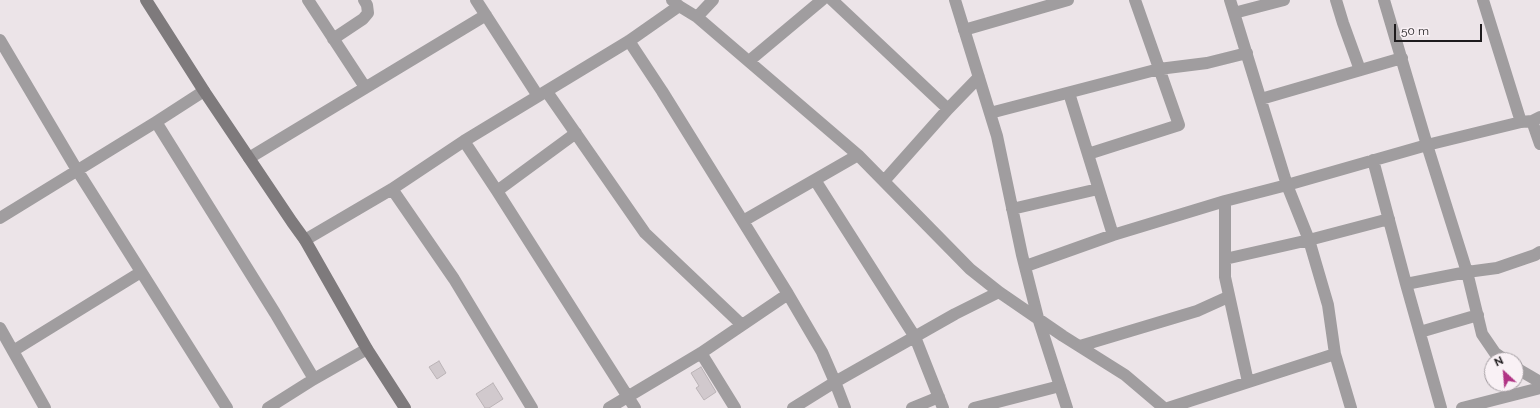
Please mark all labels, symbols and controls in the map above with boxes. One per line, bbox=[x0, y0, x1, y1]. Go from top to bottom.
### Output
scale bar bbox=[1396, 16, 1484, 42]
text: 50 m bbox=[1401, 24, 1429, 38]
north arrow bbox=[1484, 352, 1524, 392]
text: N bbox=[1492, 354, 1506, 369]

